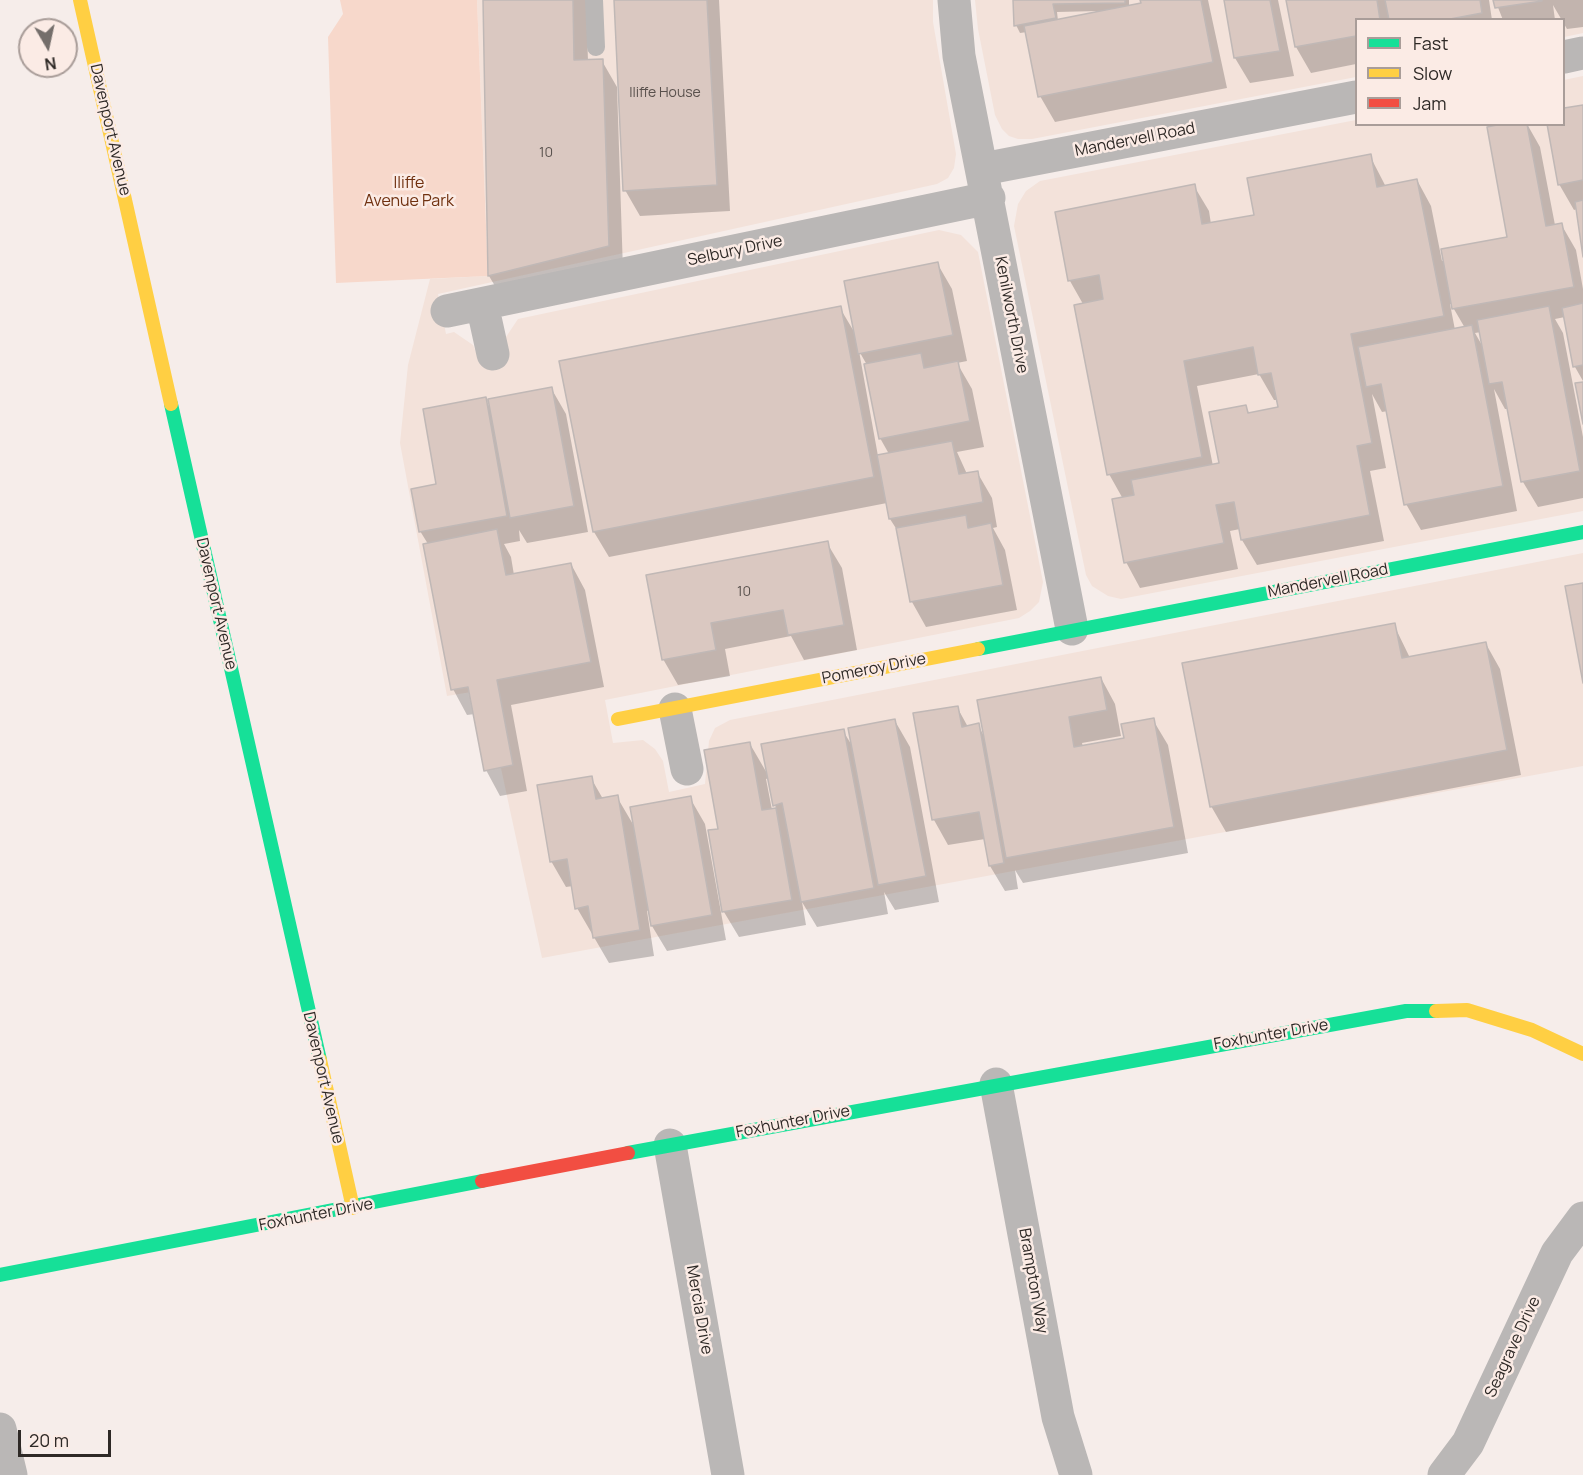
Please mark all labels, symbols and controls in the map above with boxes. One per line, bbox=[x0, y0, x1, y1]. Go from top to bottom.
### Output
north arrow bbox=[18, 18, 78, 78]
legend bbox=[1355, 18, 1565, 126]
text: Fast bbox=[1413, 31, 1448, 55]
text: N bbox=[43, 52, 58, 76]
text: Slow bbox=[1413, 61, 1452, 85]
street label: Davenport Avenue bbox=[85, 62, 135, 198]
house number: Iliffe House bbox=[629, 85, 701, 101]
text: Jam bbox=[1413, 91, 1447, 115]
street label: Mandervell Road bbox=[1073, 119, 1197, 161]
house number: 10 bbox=[539, 145, 553, 161]
park label: Iliffe Avenue Park bbox=[364, 174, 454, 212]
street label: Selbury Drive bbox=[686, 232, 784, 270]
street label: Kenilworth Drive bbox=[990, 255, 1032, 375]
street label: Davenport Avenue bbox=[191, 536, 241, 672]
street label: Mandervell Road bbox=[1266, 560, 1390, 602]
house number: 10 bbox=[737, 584, 751, 600]
street label: Pomeroy Drive bbox=[820, 649, 928, 689]
street label: Davenport Avenue bbox=[298, 1010, 348, 1146]
street label: Foxhunter Drive bbox=[1212, 1015, 1330, 1055]
street label: Foxhunter Drive bbox=[734, 1102, 852, 1142]
street label: Foxhunter Drive bbox=[257, 1195, 375, 1235]
street label: Brampton Way bbox=[1014, 1227, 1052, 1335]
street label: Mercia Drive bbox=[682, 1264, 716, 1356]
street label: Seagrave Drive bbox=[1481, 1293, 1545, 1401]
scale bar bbox=[21, 1418, 114, 1456]
text: 20 m bbox=[29, 1428, 69, 1452]

